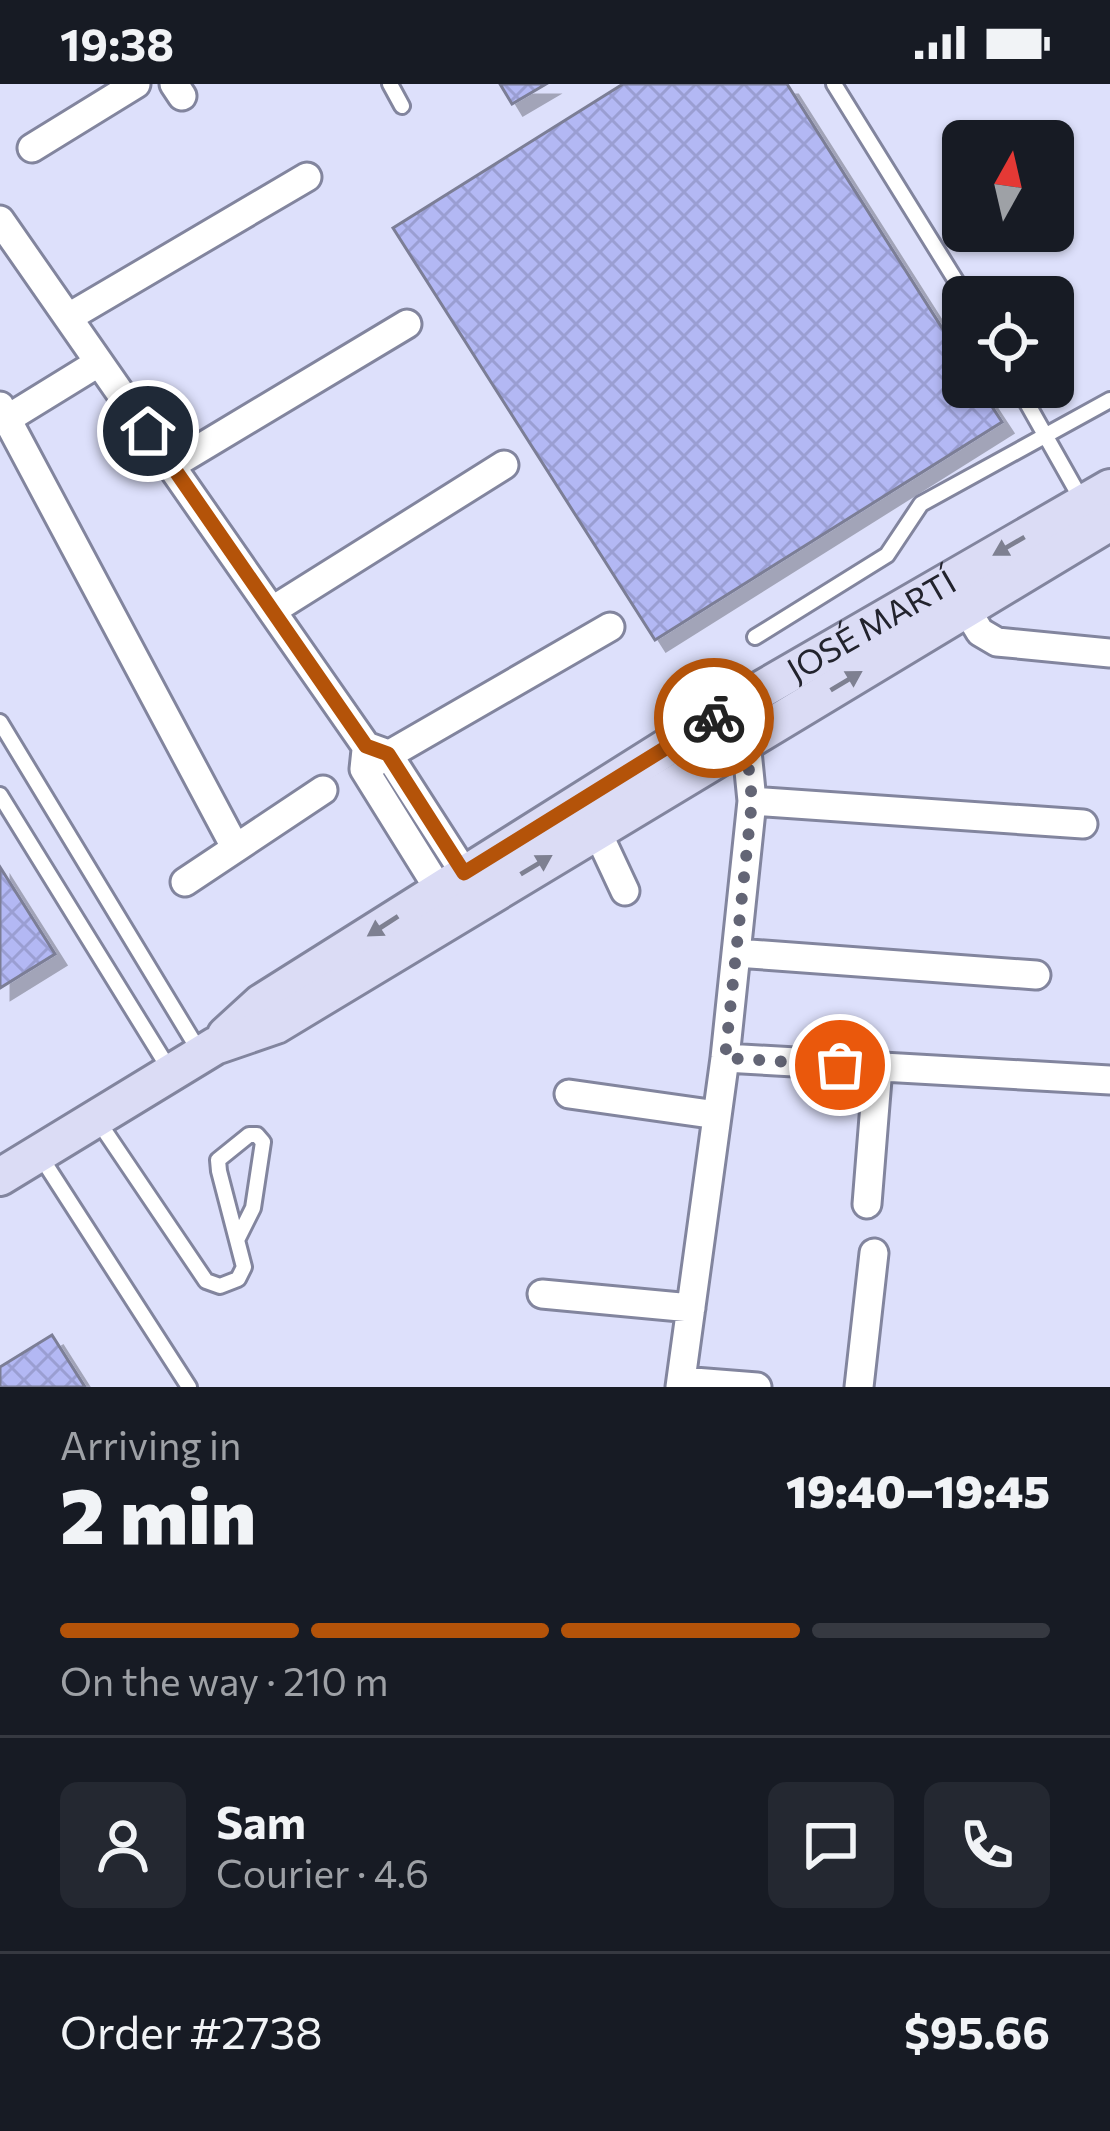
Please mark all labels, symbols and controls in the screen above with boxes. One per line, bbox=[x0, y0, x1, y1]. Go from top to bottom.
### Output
text: 19:38 bbox=[60, 15, 174, 70]
north arrow bbox=[942, 120, 1074, 252]
map controls bbox=[942, 120, 1074, 408]
button: locate bbox=[942, 276, 1074, 408]
pin bbox=[97, 380, 199, 482]
icon: home bbox=[115, 398, 181, 464]
one-way arrow bbox=[992, 535, 1026, 556]
street label: JOSÉ MARTÍ bbox=[779, 559, 963, 689]
courier bbox=[654, 658, 774, 778]
one-way arrow bbox=[829, 671, 863, 692]
icon: bike bbox=[681, 685, 747, 751]
one-way arrow bbox=[519, 856, 553, 877]
one-way arrow bbox=[367, 914, 399, 936]
pin bbox=[789, 1014, 891, 1116]
icon: bag bbox=[807, 1032, 873, 1098]
text: Arriving in bbox=[60, 1420, 241, 1468]
text: 19:40–19:45 bbox=[786, 1462, 1050, 1517]
text: 2 min bbox=[60, 1465, 256, 1560]
text: On the way · 210 m bbox=[60, 1656, 388, 1704]
button: person bbox=[60, 1782, 186, 1908]
button: chat bbox=[768, 1782, 894, 1908]
button: phone bbox=[924, 1782, 1050, 1908]
text: Sam bbox=[216, 1793, 306, 1848]
text: Courier · 4.6 bbox=[216, 1848, 429, 1896]
text: Order #2738 bbox=[60, 2003, 323, 2058]
text: $95.66 bbox=[904, 2003, 1050, 2058]

